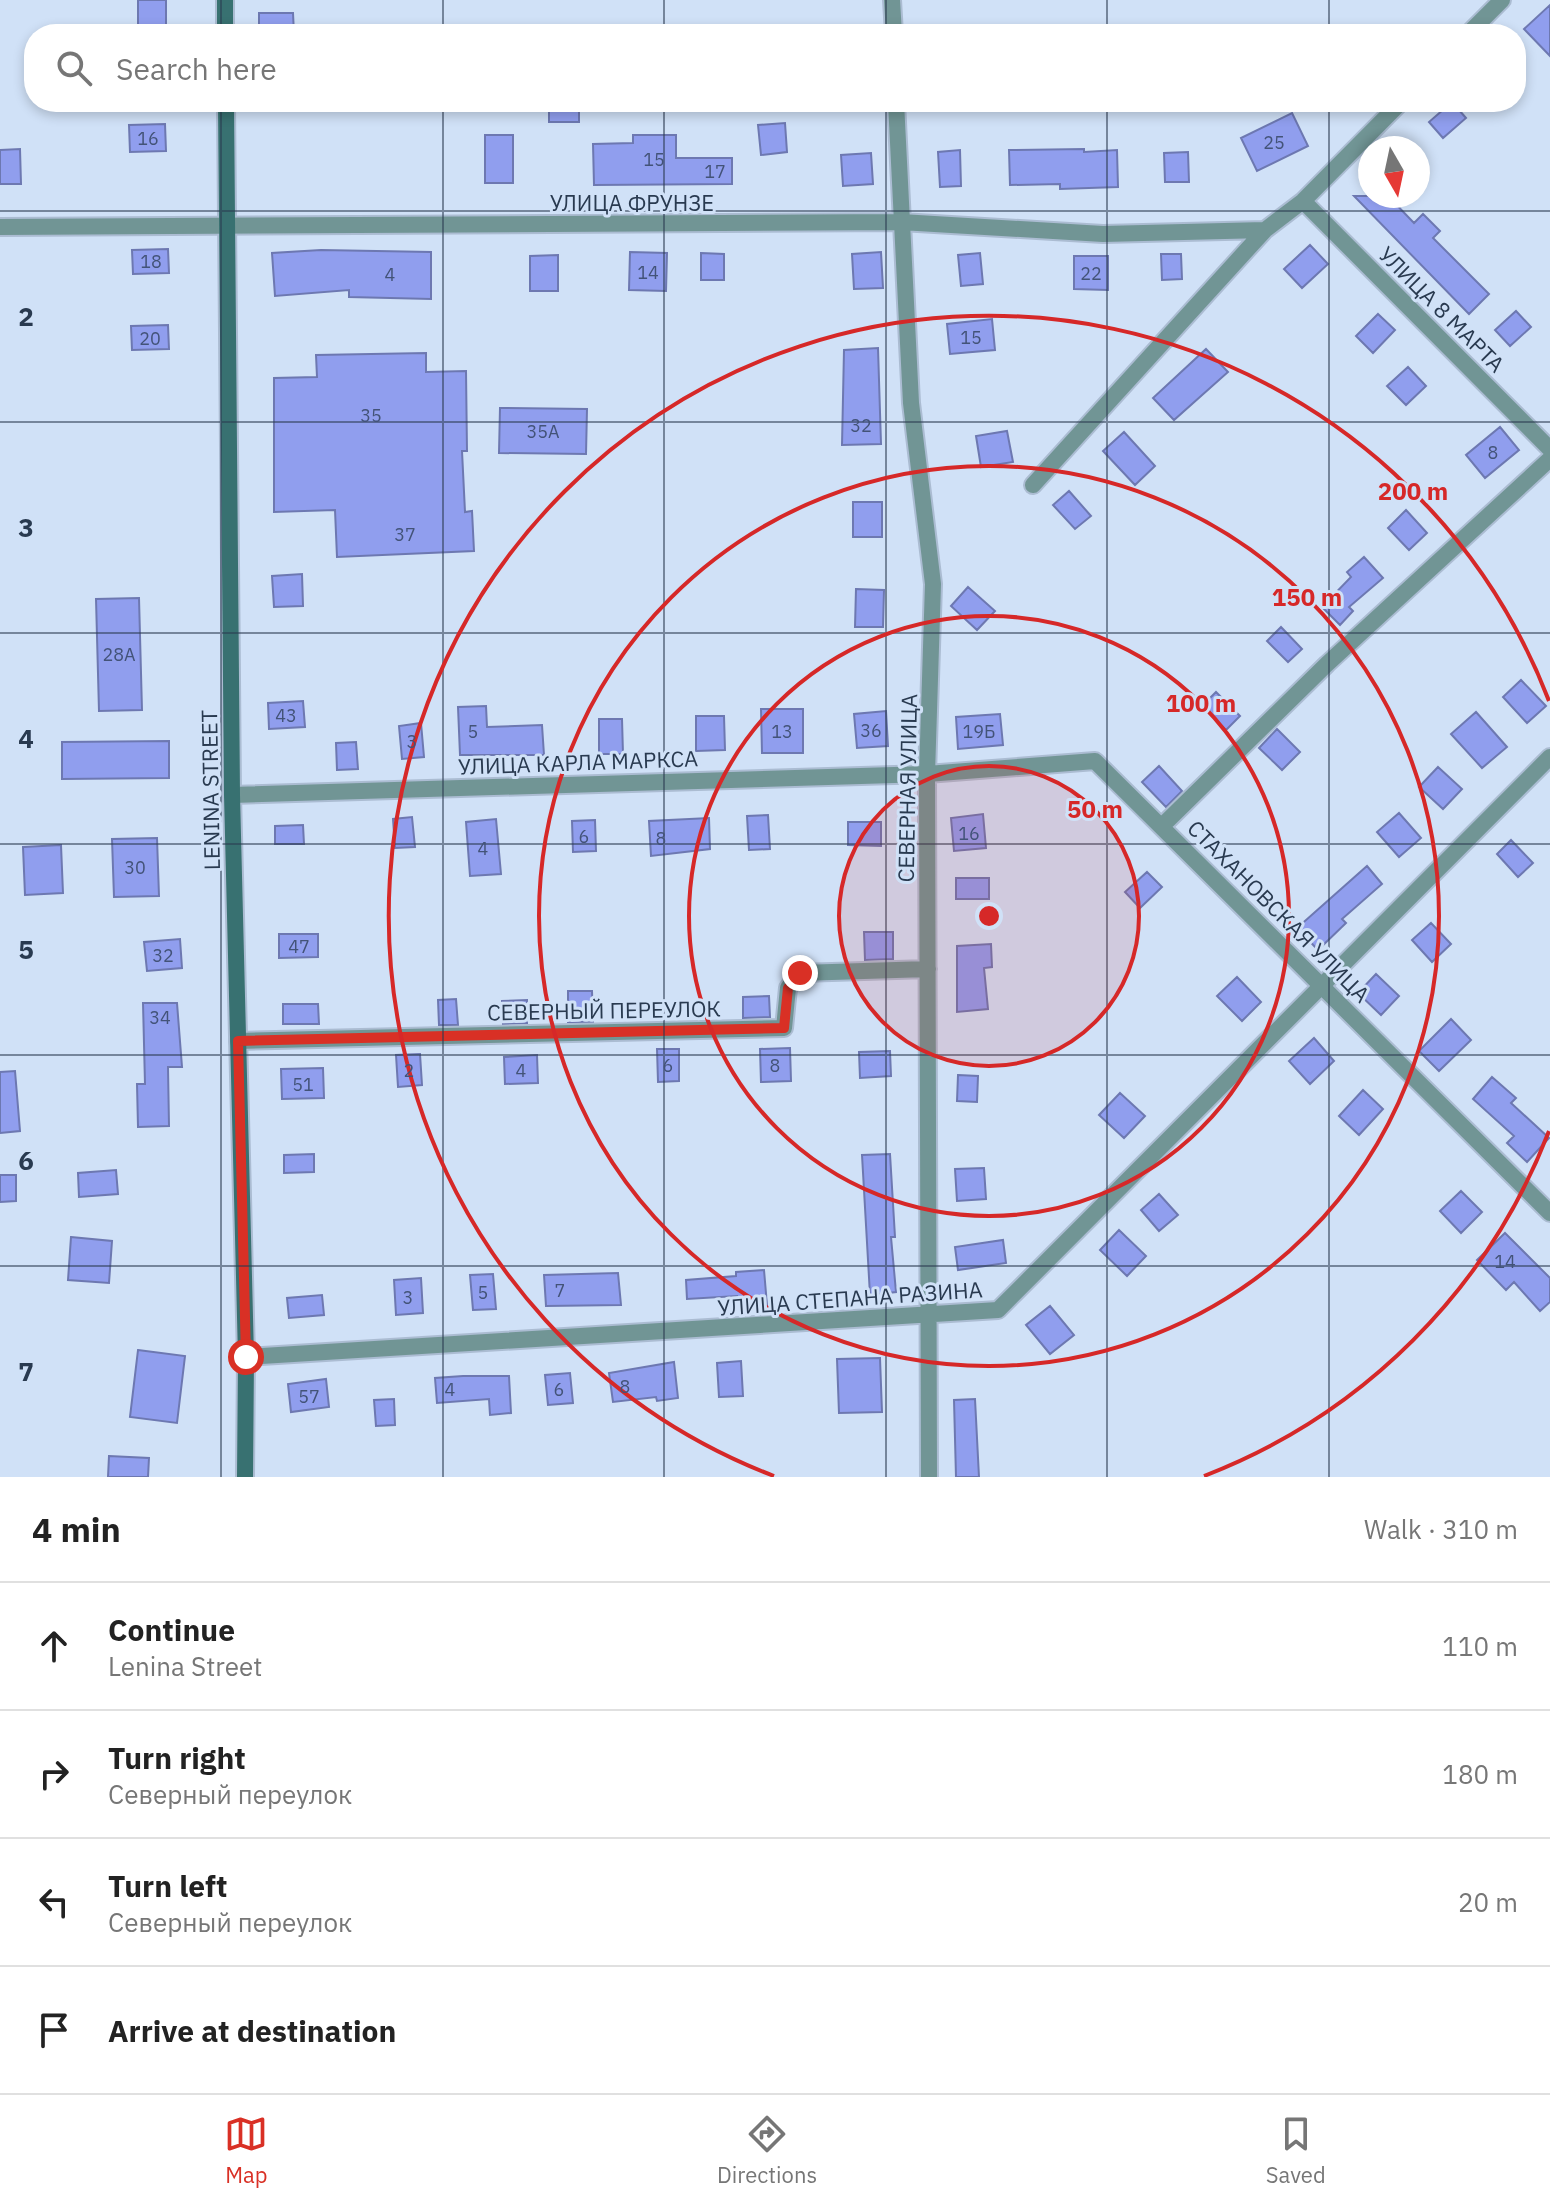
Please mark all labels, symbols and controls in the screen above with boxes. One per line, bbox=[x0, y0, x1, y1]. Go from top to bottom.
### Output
search box bbox=[24, 24, 1526, 112]
icon: search bbox=[52, 46, 96, 90]
text: Search here bbox=[116, 49, 277, 88]
house number: 16 bbox=[137, 127, 159, 150]
house number: 25 bbox=[1263, 131, 1285, 154]
north arrow bbox=[1358, 136, 1430, 208]
house number: 15 bbox=[643, 148, 665, 171]
house number: 17 bbox=[704, 160, 726, 183]
street label: УЛИЦА ФРУНЗЕ bbox=[550, 188, 714, 217]
street label: УЛИЦА 8 МАРТА bbox=[1373, 240, 1511, 378]
house number: 18 bbox=[140, 250, 162, 273]
house number: 14 bbox=[637, 261, 659, 284]
house number: 22 bbox=[1080, 262, 1102, 285]
house number: 4 bbox=[385, 263, 396, 286]
text: 2 bbox=[18, 299, 34, 333]
house number: 15 bbox=[960, 326, 982, 349]
house number: 20 bbox=[139, 327, 161, 350]
house number: 35 bbox=[360, 404, 382, 427]
house number: 32 bbox=[850, 414, 872, 437]
house number: 35А bbox=[526, 420, 560, 443]
house number: 8 bbox=[1488, 441, 1498, 464]
text: 200 m bbox=[1378, 475, 1448, 507]
text: 3 bbox=[18, 510, 34, 544]
house number: 37 bbox=[394, 523, 416, 546]
text: 150 m bbox=[1272, 581, 1342, 613]
house number: 28А bbox=[102, 643, 136, 666]
text: 100 m bbox=[1166, 687, 1236, 719]
street label: СЕВЕРНАЯ УЛИЦА bbox=[891, 693, 923, 883]
house number: 43 bbox=[275, 704, 297, 727]
street label: LENINA STREET bbox=[194, 709, 226, 870]
house number: 36 bbox=[860, 719, 882, 742]
house number: 5 bbox=[468, 720, 478, 743]
house number: 13 bbox=[771, 720, 793, 743]
house number: 19Б bbox=[962, 720, 996, 743]
text: 4 bbox=[18, 721, 34, 755]
house number: 3 bbox=[407, 730, 417, 753]
street label: УЛИЦА КАРЛА МАРКСА bbox=[457, 743, 699, 781]
text: 50 m bbox=[1067, 793, 1123, 825]
street label: СТАХАНОВСКАЯ УЛИЦА bbox=[1182, 814, 1376, 1008]
house number: 16 bbox=[958, 822, 980, 845]
house number: 6 bbox=[579, 825, 589, 848]
house number: 8 bbox=[656, 827, 666, 850]
house number: 4 bbox=[478, 837, 489, 860]
house number: 30 bbox=[124, 856, 146, 879]
centre of rings bbox=[975, 902, 1003, 930]
text: 5 bbox=[18, 932, 34, 966]
house number: 47 bbox=[288, 935, 310, 958]
house number: 32 bbox=[152, 944, 174, 967]
route end bbox=[782, 955, 818, 991]
street label: СЕВЕРНЫЙ ПЕРЕУЛОК bbox=[487, 993, 721, 1027]
house number: 34 bbox=[149, 1006, 171, 1029]
house number: 6 bbox=[663, 1054, 673, 1077]
house number: 8 bbox=[770, 1054, 780, 1077]
house number: 2 bbox=[404, 1059, 414, 1082]
house number: 4 bbox=[516, 1059, 527, 1082]
house number: 51 bbox=[292, 1073, 314, 1096]
text: 6 bbox=[18, 1143, 34, 1177]
house number: 14 bbox=[1494, 1250, 1516, 1273]
street label: УЛИЦА СТЕПАНА РАЗИНА bbox=[716, 1274, 984, 1322]
house number: 7 bbox=[555, 1279, 565, 1302]
house number: 5 bbox=[478, 1281, 488, 1304]
house number: 3 bbox=[403, 1286, 413, 1309]
route start bbox=[228, 1339, 264, 1375]
text: 7 bbox=[18, 1354, 34, 1388]
house number: 8 bbox=[620, 1375, 630, 1398]
house number: 4 bbox=[445, 1378, 456, 1401]
house number: 6 bbox=[554, 1378, 564, 1401]
house number: 57 bbox=[298, 1385, 320, 1408]
text: 4 min bbox=[32, 1507, 121, 1551]
text: Walk · 310 m bbox=[1364, 1512, 1518, 1546]
text: Continue bbox=[108, 1610, 235, 1649]
icon: ahead bbox=[32, 1624, 76, 1668]
text: 110 m bbox=[1442, 1629, 1518, 1663]
text: Lenina Street bbox=[108, 1649, 262, 1683]
text: Turn right bbox=[108, 1738, 246, 1777]
icon: right bbox=[32, 1752, 76, 1796]
text: 180 m bbox=[1442, 1757, 1518, 1791]
text: Северный переулок bbox=[108, 1777, 352, 1811]
text: Turn left bbox=[108, 1866, 227, 1905]
icon: left bbox=[32, 1880, 76, 1924]
text: 20 m bbox=[1458, 1885, 1518, 1919]
text: Северный переулок bbox=[108, 1905, 352, 1939]
icon: arrive bbox=[32, 2008, 76, 2052]
text: Arrive at destination bbox=[108, 2011, 396, 2050]
tab: Map bbox=[224, 2112, 268, 2189]
tab: Directions bbox=[717, 2112, 817, 2189]
tab: Saved bbox=[1266, 2112, 1326, 2189]

